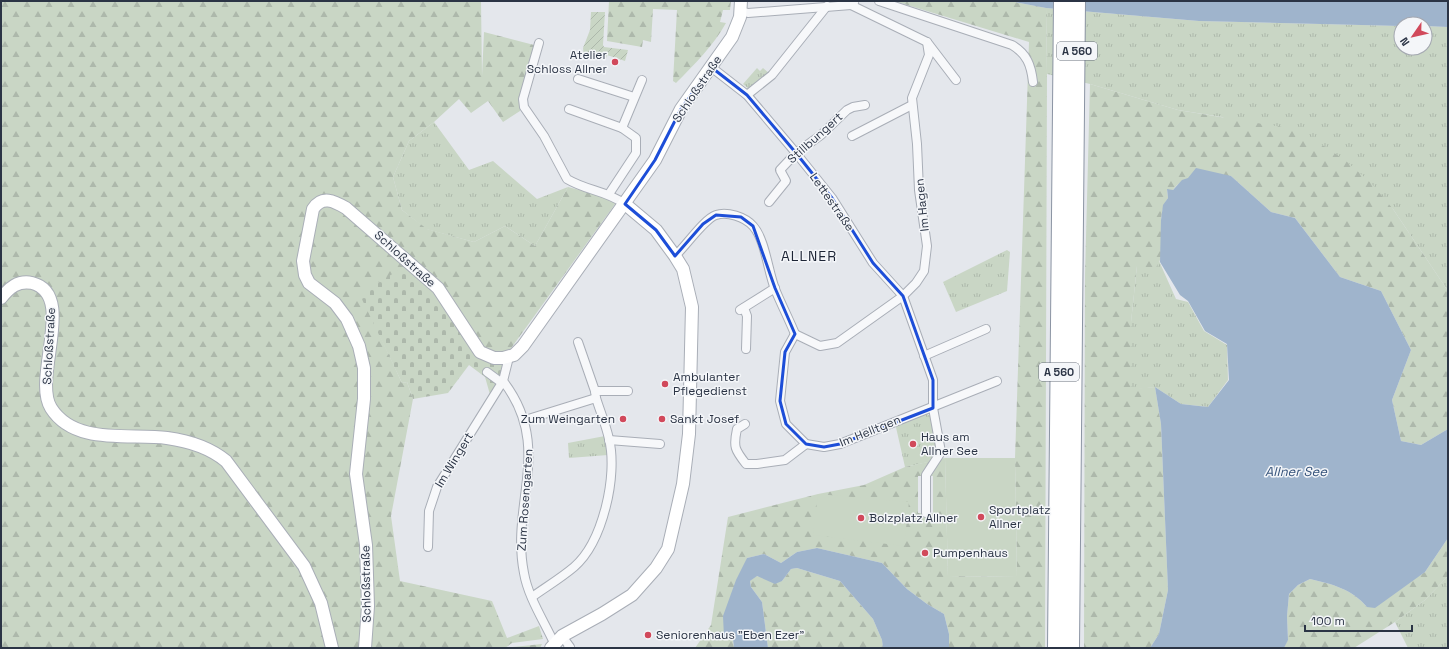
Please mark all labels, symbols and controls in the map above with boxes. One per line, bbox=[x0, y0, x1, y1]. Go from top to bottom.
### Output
north arrow bbox=[1393, 16, 1433, 56]
text: N bbox=[1397, 35, 1413, 49]
road number: A 560 bbox=[1057, 42, 1097, 60]
place label: Atelier Schloss Allner bbox=[527, 47, 607, 77]
street label: Schloßstraße bbox=[669, 52, 725, 126]
marker: Atelier Schloss Allner bbox=[610, 57, 620, 67]
street label: Stillbungert bbox=[784, 109, 846, 167]
street label: Lettestraße bbox=[806, 170, 858, 234]
street label: Im Hagen bbox=[911, 178, 933, 232]
street label: Schloßstraße bbox=[371, 227, 439, 291]
district label: ALLNER bbox=[781, 247, 837, 265]
street label: Schloßstraße bbox=[39, 307, 59, 385]
road number: A 560 bbox=[1039, 363, 1079, 381]
place label: Ambulanter Pflegedienst bbox=[673, 369, 747, 399]
marker: Ambulanter Pflegedienst bbox=[660, 379, 670, 389]
place label: Zum Weingarten bbox=[521, 411, 615, 427]
place label: Sankt Josef bbox=[670, 411, 739, 427]
street label: Im Helltgen bbox=[837, 411, 903, 451]
marker: Zum Weingarten bbox=[618, 414, 628, 424]
marker: Sankt Josef bbox=[657, 414, 667, 424]
street label: Im Wingert bbox=[431, 429, 477, 491]
place label: Haus am Allner See bbox=[921, 429, 978, 459]
marker: Haus am Allner See bbox=[908, 439, 918, 449]
street label: Zum Rosengarten bbox=[513, 448, 537, 552]
water label: Allner See bbox=[1265, 463, 1328, 480]
place label: Sportplatz Allner bbox=[989, 502, 1051, 532]
place label: Bolzplatz Allner bbox=[869, 510, 958, 526]
marker: Sportplatz Allner bbox=[976, 512, 986, 522]
marker: Bolzplatz Allner bbox=[856, 513, 866, 523]
street label: Schloßstraße bbox=[357, 545, 375, 623]
place label: Pumpenhaus bbox=[933, 545, 1008, 561]
marker: Pumpenhaus bbox=[920, 548, 930, 558]
scale bar bbox=[1305, 607, 1412, 633]
text: 100 m bbox=[1311, 613, 1345, 629]
place label: Seniorenhaus "Eben Ezer" bbox=[656, 627, 804, 643]
marker: Seniorenhaus "Eben Ezer" bbox=[643, 630, 653, 640]

